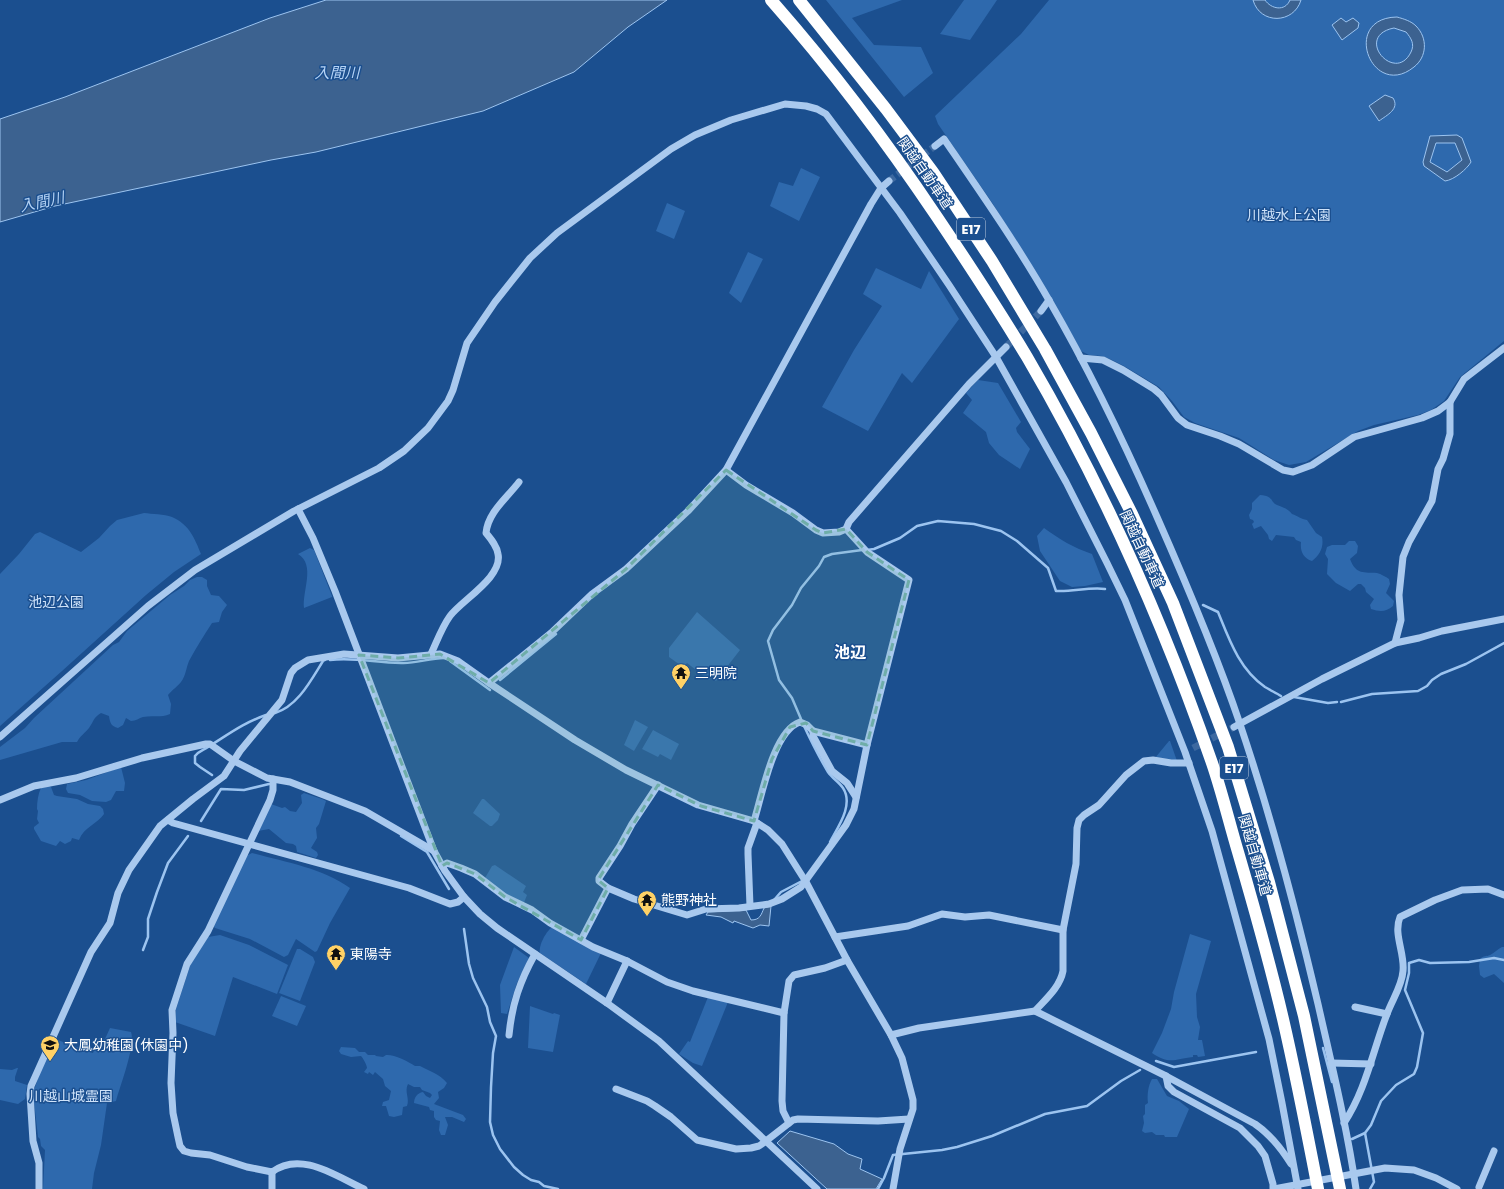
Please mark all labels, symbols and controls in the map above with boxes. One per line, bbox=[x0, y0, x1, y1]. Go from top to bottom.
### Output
water label: 入間川 bbox=[314, 62, 361, 83]
street label: 関越自動車道 bbox=[893, 133, 957, 213]
water label: 入間川 bbox=[18, 186, 68, 216]
park label: 川越水上公園 bbox=[1247, 205, 1331, 225]
road number: E17 bbox=[957, 218, 985, 240]
street label: 関越自動車道 bbox=[1115, 507, 1169, 591]
park label: 池辺公園 bbox=[28, 592, 84, 612]
district label: 池辺 bbox=[834, 641, 867, 664]
temple icon: 三明院 bbox=[670, 662, 692, 690]
place label: 三明院 bbox=[695, 663, 737, 683]
road number: E17 bbox=[1220, 757, 1248, 779]
street label: 関越自動車道 bbox=[1234, 812, 1276, 898]
temple icon: 熊野神社 bbox=[636, 889, 658, 917]
place label: 熊野神社 bbox=[661, 890, 717, 910]
temple icon: 東陽寺 bbox=[325, 943, 347, 971]
place label: 東陽寺 bbox=[350, 944, 392, 964]
school or university icon: 大鳳幼稚園(休園中) bbox=[39, 1034, 61, 1062]
place label: 大鳳幼稚園(休園中) bbox=[64, 1035, 189, 1055]
park label: 川越山城霊園 bbox=[29, 1086, 113, 1106]

